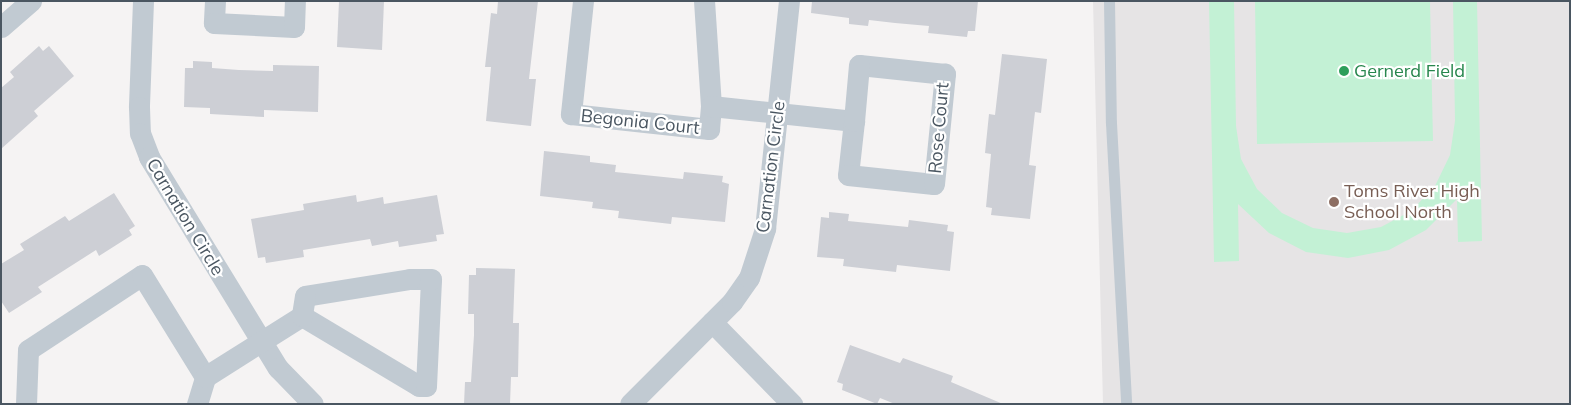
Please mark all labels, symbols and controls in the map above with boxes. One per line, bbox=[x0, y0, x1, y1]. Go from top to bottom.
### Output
place label: Gernerd Field bbox=[1354, 60, 1465, 82]
marker: Gernerd Field bbox=[1338, 65, 1350, 77]
street label: Rose Court bbox=[924, 81, 954, 175]
street label: Carnation Circle bbox=[752, 100, 790, 234]
street label: Begonia Court bbox=[580, 105, 700, 139]
street label: Carnation Circle bbox=[142, 155, 228, 279]
place label: Toms River High School North bbox=[1344, 181, 1480, 223]
marker: Toms River High School North bbox=[1328, 196, 1340, 208]

